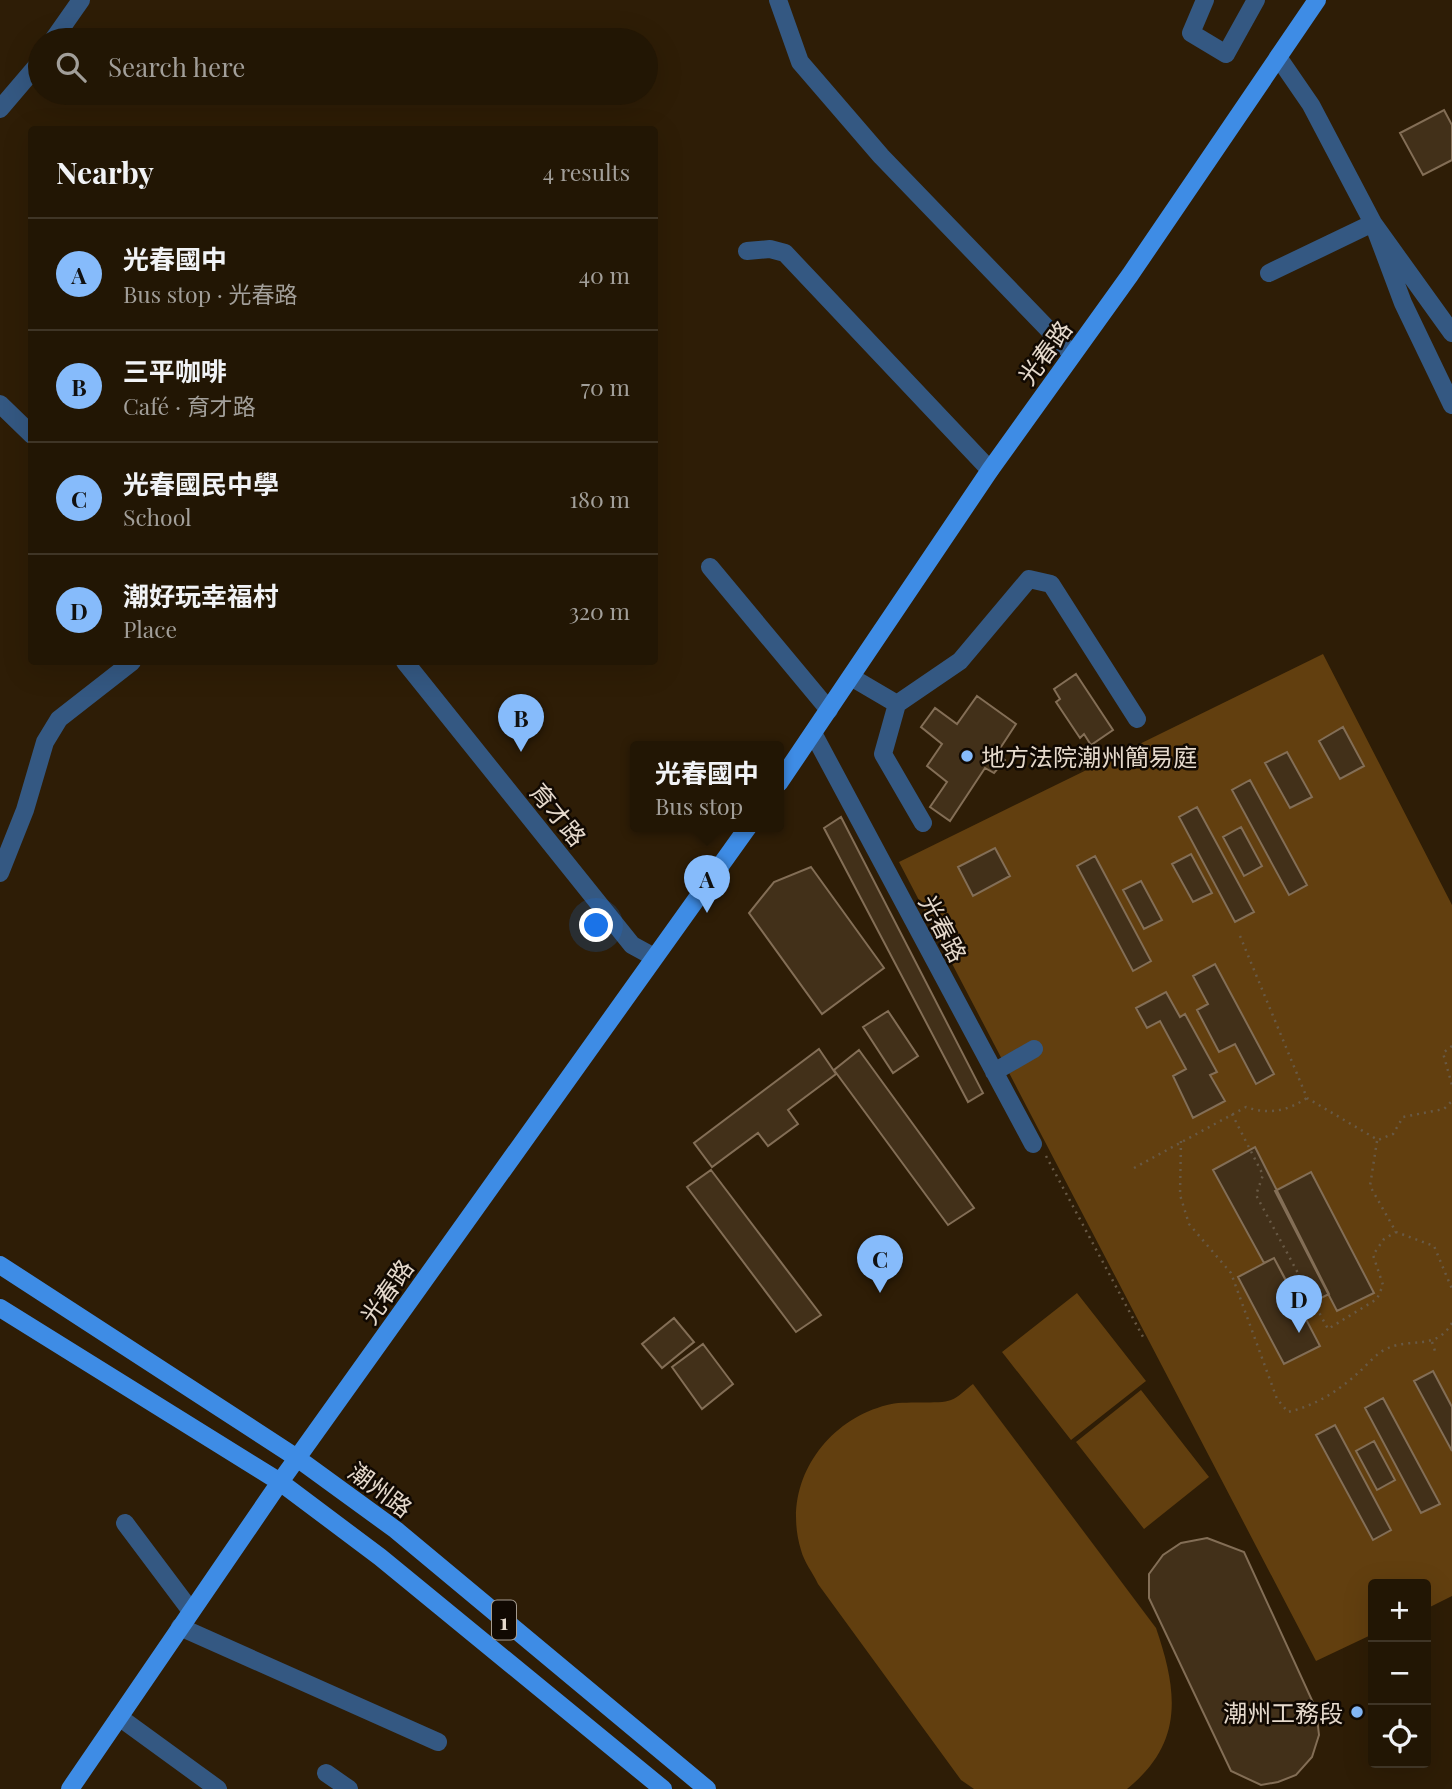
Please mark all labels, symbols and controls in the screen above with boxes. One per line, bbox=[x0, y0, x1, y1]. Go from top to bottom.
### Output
search box bbox=[28, 28, 658, 105]
icon: search bbox=[52, 48, 90, 86]
text: Search here bbox=[108, 49, 245, 84]
text: Nearby bbox=[56, 152, 154, 192]
text: 4 results bbox=[543, 156, 630, 187]
text: 光春國中 bbox=[123, 241, 227, 276]
text: A bbox=[71, 259, 87, 290]
text: 40 m bbox=[579, 259, 630, 290]
text: Bus stop · 光春路 bbox=[123, 278, 298, 309]
street label: 光春路 bbox=[1010, 313, 1078, 391]
text: 三平咖啡 bbox=[123, 353, 227, 388]
text: B bbox=[71, 371, 87, 402]
text: 70 m bbox=[581, 371, 630, 402]
text: Café · 育才路 bbox=[123, 390, 256, 421]
text: 光春國民中學 bbox=[123, 466, 279, 501]
text: C bbox=[71, 483, 87, 514]
text: 180 m bbox=[570, 483, 630, 514]
text: School bbox=[123, 501, 192, 532]
text: 潮好玩幸福村 bbox=[123, 578, 279, 613]
text: D bbox=[70, 595, 88, 626]
text: 320 m bbox=[569, 595, 630, 626]
text: Place bbox=[123, 613, 177, 644]
pin: B bbox=[498, 694, 544, 752]
place label: 地方法院潮州簡易庭 bbox=[981, 740, 1197, 772]
popup bbox=[630, 741, 784, 832]
marker: 地方法院潮州簡易庭 bbox=[959, 748, 975, 764]
text: 光春國中 bbox=[655, 755, 759, 790]
street label: 育才路 bbox=[524, 776, 594, 852]
text: Bus stop bbox=[655, 790, 743, 821]
pin: A bbox=[684, 855, 730, 913]
street label: 光春路 bbox=[913, 889, 975, 967]
your location bbox=[579, 908, 613, 942]
pin: C bbox=[857, 1235, 903, 1293]
street label: 光春路 bbox=[352, 1252, 420, 1330]
pin: D bbox=[1276, 1275, 1322, 1333]
street label: 潮州路 bbox=[343, 1455, 419, 1523]
map controls bbox=[1368, 1579, 1431, 1768]
button: + bbox=[1368, 1579, 1431, 1642]
road number: 1 bbox=[492, 1600, 516, 1639]
button: − bbox=[1368, 1642, 1431, 1705]
place label: 潮州工務段 bbox=[1223, 1696, 1343, 1728]
marker: 潮州工務段 bbox=[1349, 1704, 1365, 1720]
button: locate bbox=[1368, 1705, 1431, 1768]

